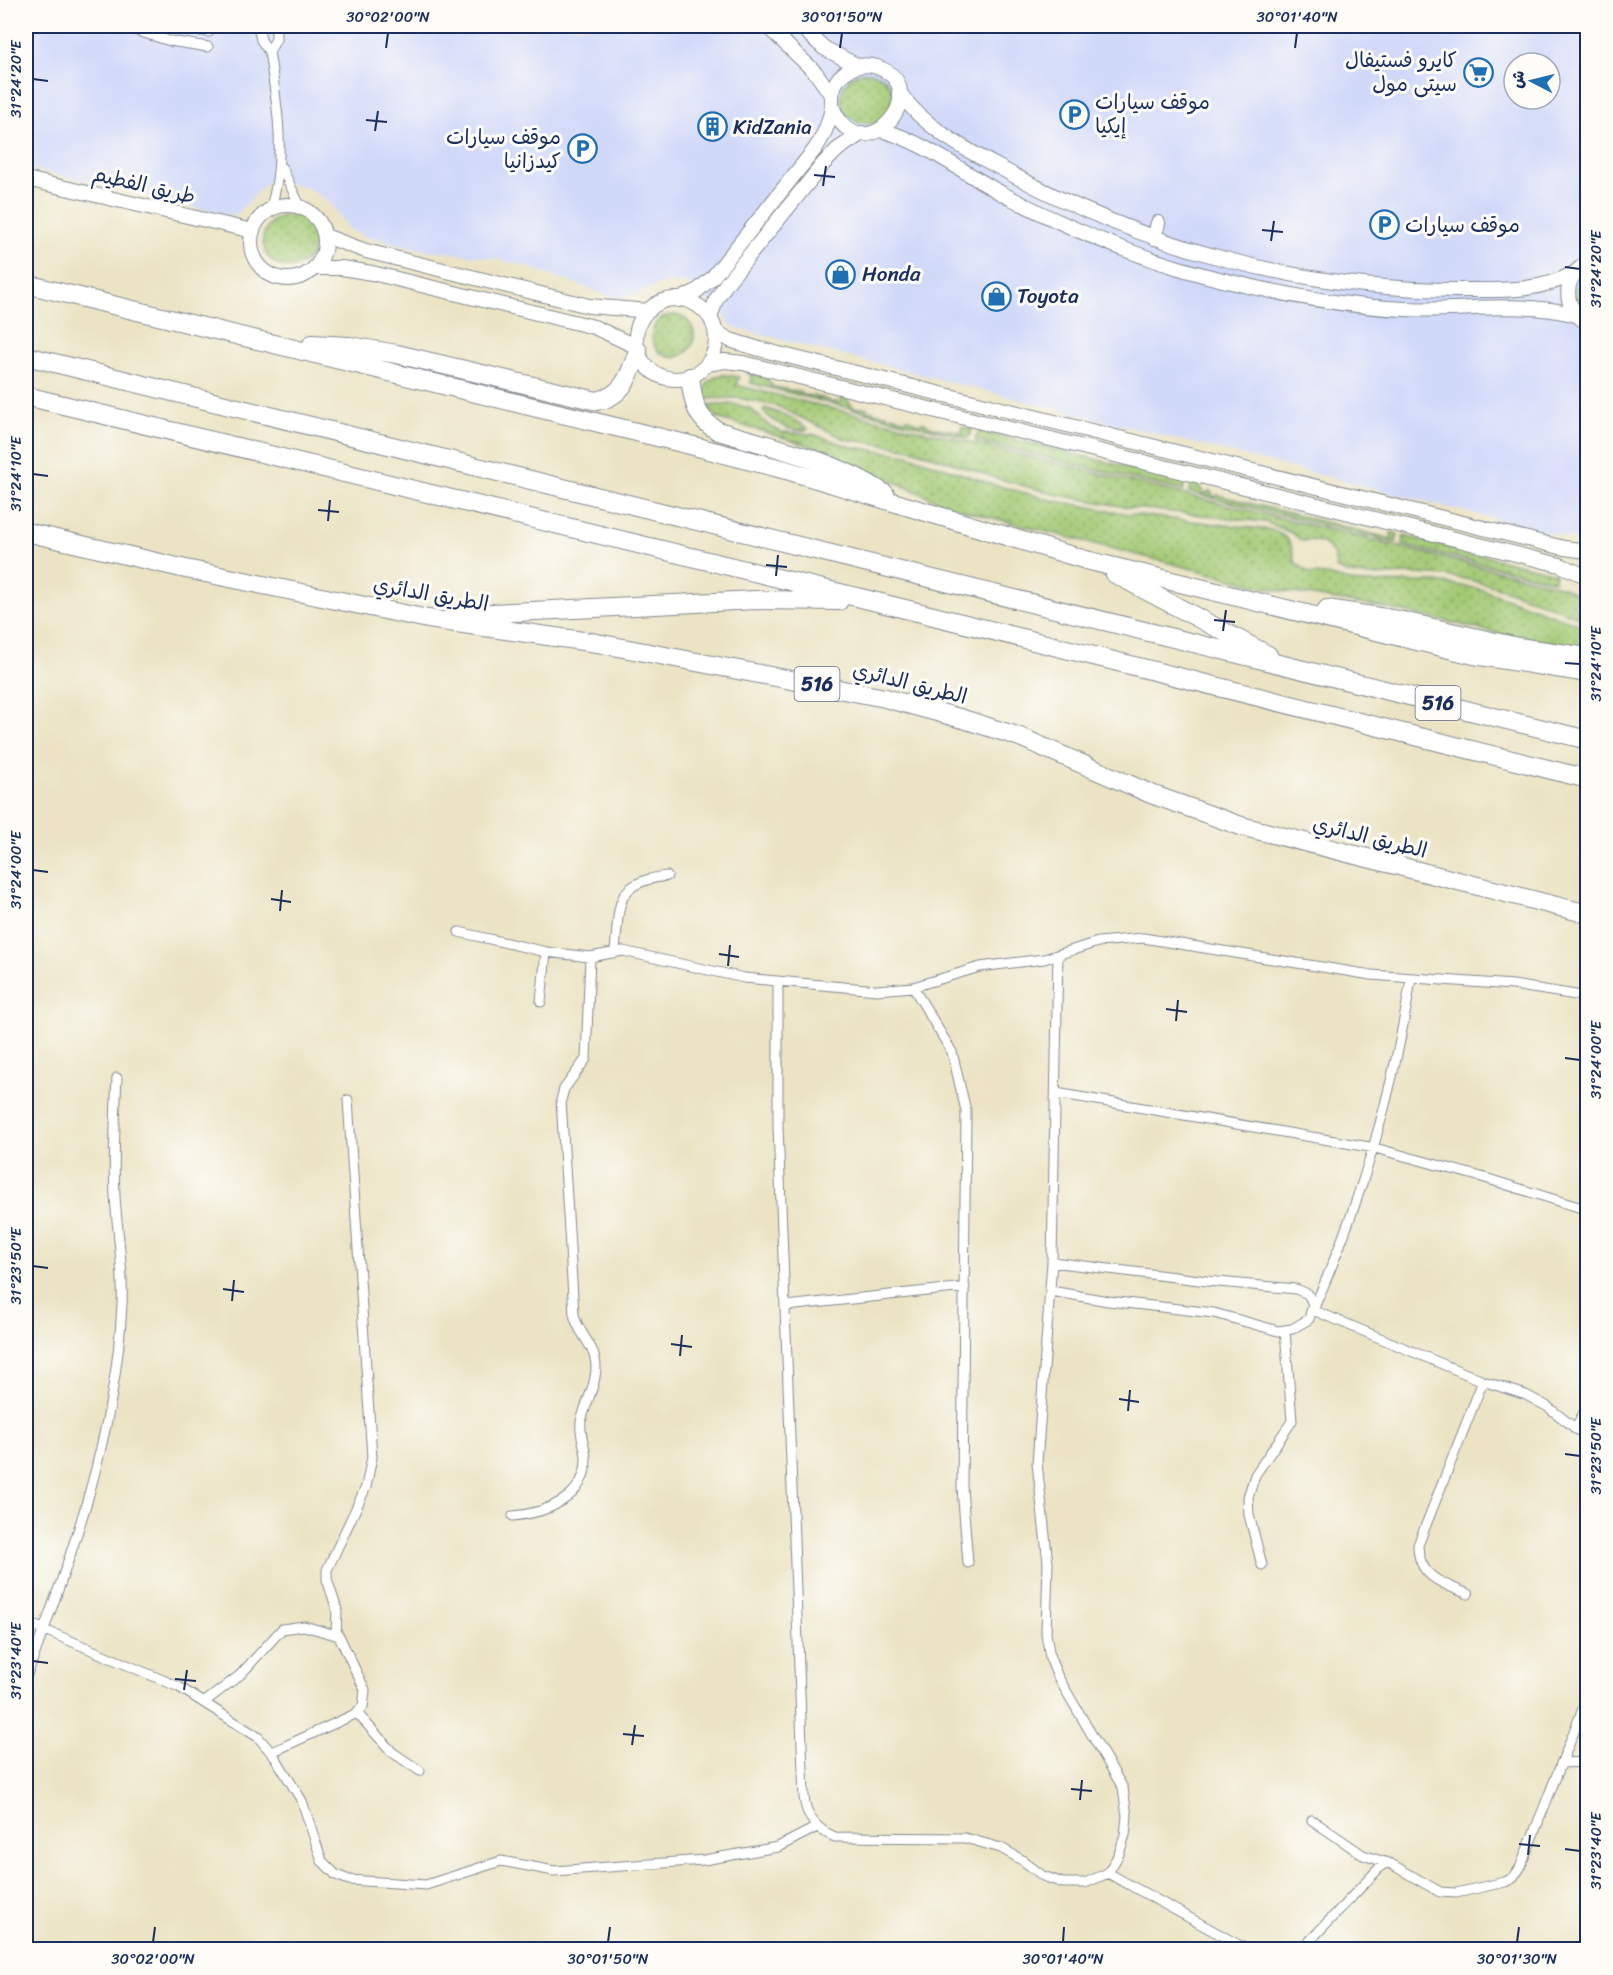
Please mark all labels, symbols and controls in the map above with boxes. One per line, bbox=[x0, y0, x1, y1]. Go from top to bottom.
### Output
text: 30°02'00"N bbox=[346, 4, 430, 30]
text: 30°01'50"N bbox=[802, 4, 883, 30]
text: 30°01'40"N bbox=[1256, 4, 1338, 30]
text: 31°24'20"E bbox=[3, 39, 29, 118]
place label: كايرو فستيفال سيتى مول bbox=[1345, 41, 1457, 103]
north arrow bbox=[1502, 51, 1562, 111]
supermarket icon: كايرو فستيفال سيتى مول bbox=[1462, 56, 1494, 88]
text: ش bbox=[1502, 69, 1533, 90]
place label: موقف سيارات إيكيا bbox=[1095, 83, 1210, 145]
parking icon: موقف سيارات إيكيا bbox=[1058, 98, 1090, 130]
place label: KidZania bbox=[733, 108, 812, 146]
building icon: KidZania bbox=[696, 111, 728, 143]
place label: موقف سيارات كيدزانيا bbox=[446, 118, 561, 180]
parking icon: موقف سيارات كيدزانيا bbox=[566, 133, 598, 165]
street label: طريق الفطيم bbox=[89, 155, 199, 215]
place label: موقف سيارات bbox=[1405, 206, 1520, 244]
parking icon: موقف سيارات bbox=[1368, 209, 1400, 241]
text: 31°24'20"E bbox=[1583, 229, 1609, 308]
place label: Honda bbox=[862, 255, 921, 293]
shop icon: Honda bbox=[825, 258, 857, 290]
place label: Toyota bbox=[1017, 277, 1079, 315]
shop icon: Toyota bbox=[980, 280, 1012, 312]
text: 31°24'10"E bbox=[3, 435, 29, 512]
street label: الطريق الدائري bbox=[370, 565, 492, 623]
text: 31°24'10"E bbox=[1583, 625, 1609, 702]
street label: الطريق الدائري bbox=[849, 650, 971, 716]
road number: 516 bbox=[794, 667, 840, 701]
road number: 516 bbox=[1416, 686, 1460, 720]
street label: الطريق الدائري bbox=[1309, 804, 1431, 870]
text: 31°24'00"E bbox=[3, 829, 29, 909]
text: 31°24'00"E bbox=[1583, 1019, 1609, 1099]
text: 31°23'50"E bbox=[3, 1226, 29, 1304]
text: 31°23'50"E bbox=[1583, 1416, 1609, 1494]
text: 31°23'40"E bbox=[3, 1621, 29, 1699]
text: 31°23'40"E bbox=[1583, 1811, 1609, 1889]
text: 30°02'00"N bbox=[111, 1946, 195, 1972]
text: 30°01'50"N bbox=[568, 1946, 649, 1972]
text: 30°01'40"N bbox=[1022, 1946, 1104, 1972]
text: 30°01'30"N bbox=[1477, 1946, 1558, 1972]

